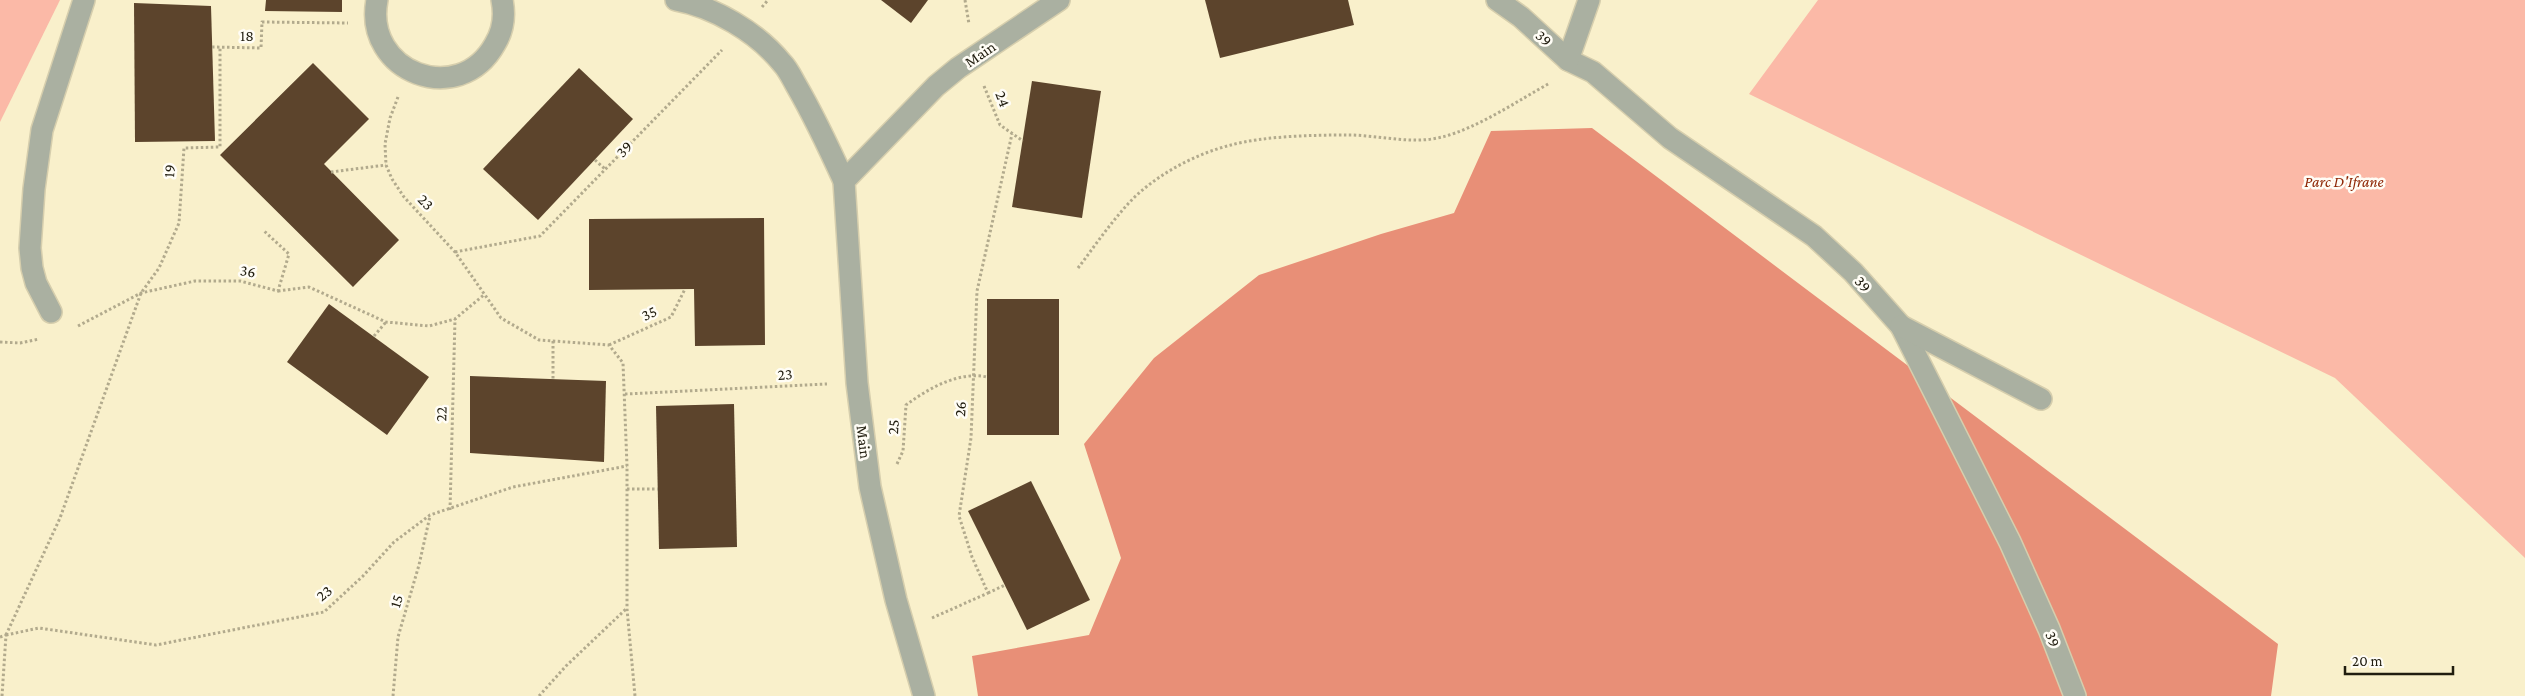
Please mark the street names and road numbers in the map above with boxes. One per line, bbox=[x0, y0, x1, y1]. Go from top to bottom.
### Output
street label: 39 bbox=[1532, 26, 1556, 50]
street label: 18 bbox=[240, 27, 254, 44]
street label: Main bbox=[961, 37, 999, 70]
street label: 24 bbox=[992, 89, 1014, 109]
street label: 39 bbox=[612, 137, 636, 161]
street label: 19 bbox=[160, 164, 178, 178]
street label: 23 bbox=[415, 191, 437, 213]
street label: 36 bbox=[239, 261, 257, 281]
street label: 39 bbox=[1851, 273, 1875, 295]
street label: 35 bbox=[639, 302, 659, 324]
street label: 23 bbox=[777, 365, 793, 383]
street label: 26 bbox=[951, 401, 969, 417]
street label: 22 bbox=[432, 406, 450, 422]
street label: 25 bbox=[884, 419, 902, 435]
street label: Main bbox=[854, 424, 875, 460]
street label: 23 bbox=[313, 582, 335, 604]
street label: 15 bbox=[386, 592, 406, 610]
street label: 39 bbox=[2042, 629, 2064, 649]

